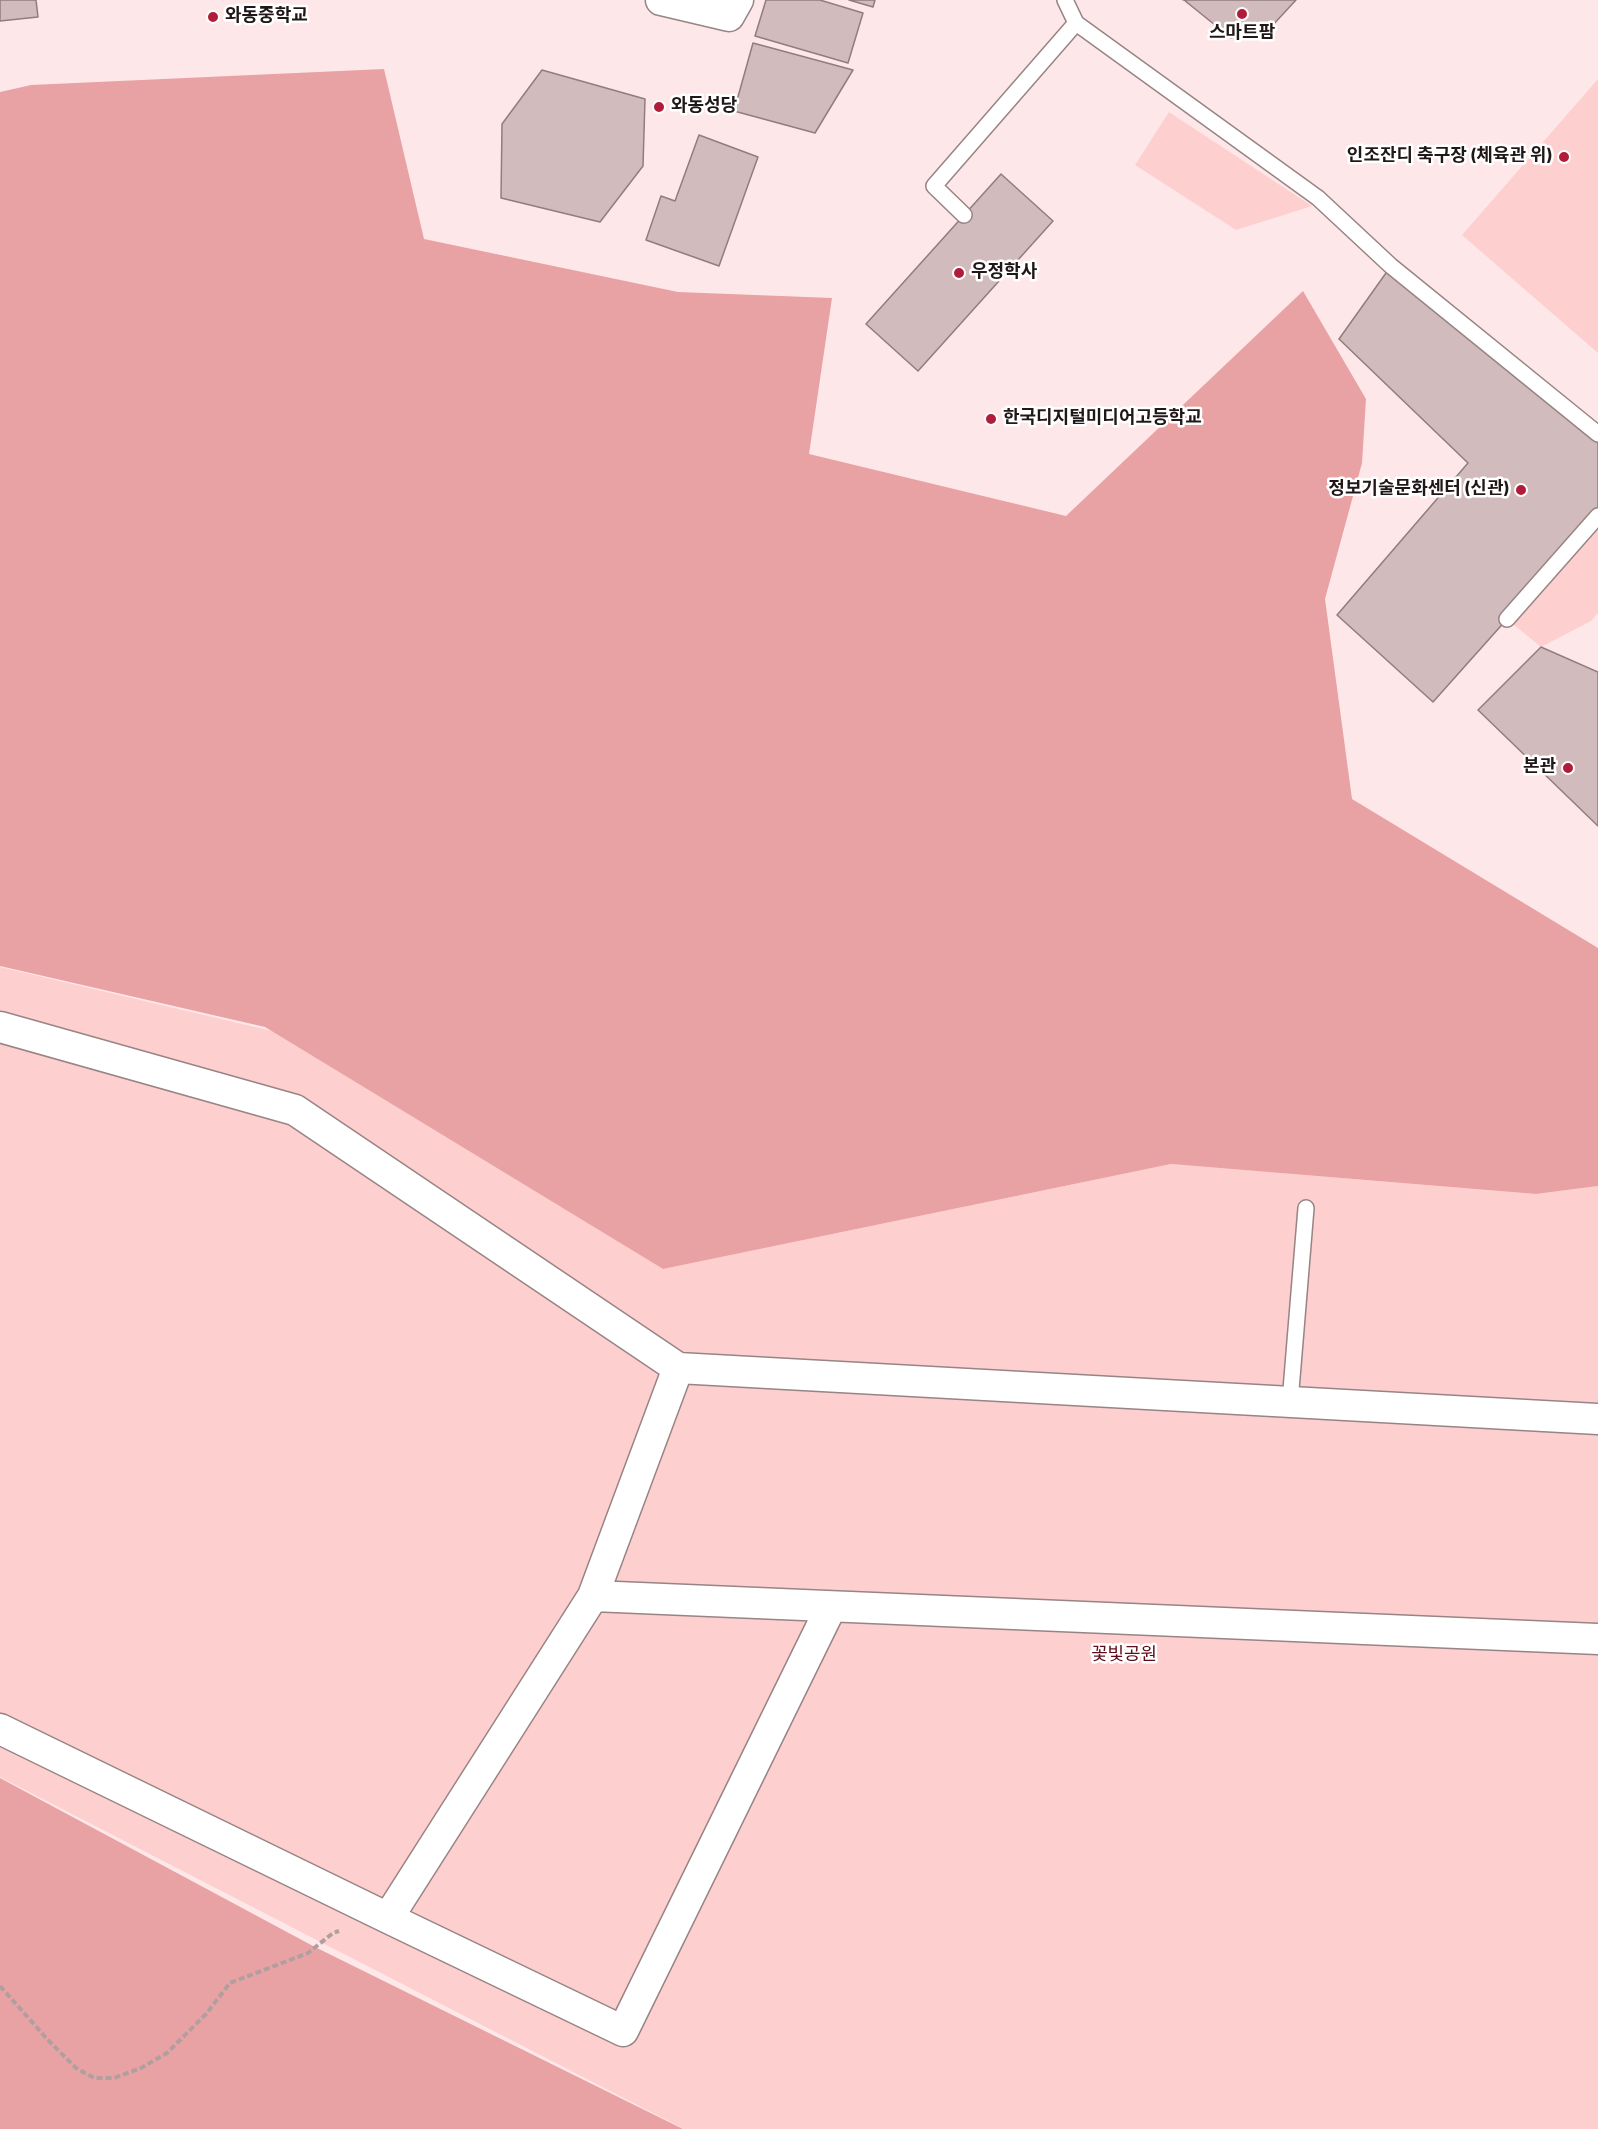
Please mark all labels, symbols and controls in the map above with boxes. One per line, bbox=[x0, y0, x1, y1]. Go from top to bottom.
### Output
place label: 와동중학교 bbox=[225, 6, 308, 28]
marker: 스마트팜 bbox=[1235, 7, 1249, 21]
marker: 와동중학교 bbox=[206, 10, 220, 24]
place label: 스마트팜 bbox=[1209, 23, 1275, 45]
place label: 와동성당 bbox=[671, 96, 737, 118]
marker: 와동성당 bbox=[652, 100, 666, 114]
place label: 인조잔디 축구장 (체육관 위) bbox=[1347, 146, 1552, 168]
marker: 인조잔디 축구장 (체육관 위) bbox=[1557, 150, 1571, 164]
place label: 우정학사 bbox=[971, 262, 1037, 284]
marker: 우정학사 bbox=[952, 266, 966, 280]
place label: 한국디지털미디어고등학교 bbox=[1003, 408, 1202, 430]
marker: 한국디지털미디어고등학교 bbox=[984, 412, 998, 426]
place label: 정보기술문화센터 (신관) bbox=[1328, 479, 1509, 501]
marker: 정보기술문화센터 (신관) bbox=[1514, 483, 1528, 497]
place label: 본관 bbox=[1523, 757, 1556, 779]
marker: 본관 bbox=[1561, 761, 1575, 775]
park label: 꽃빛공원 bbox=[1091, 1645, 1157, 1667]

